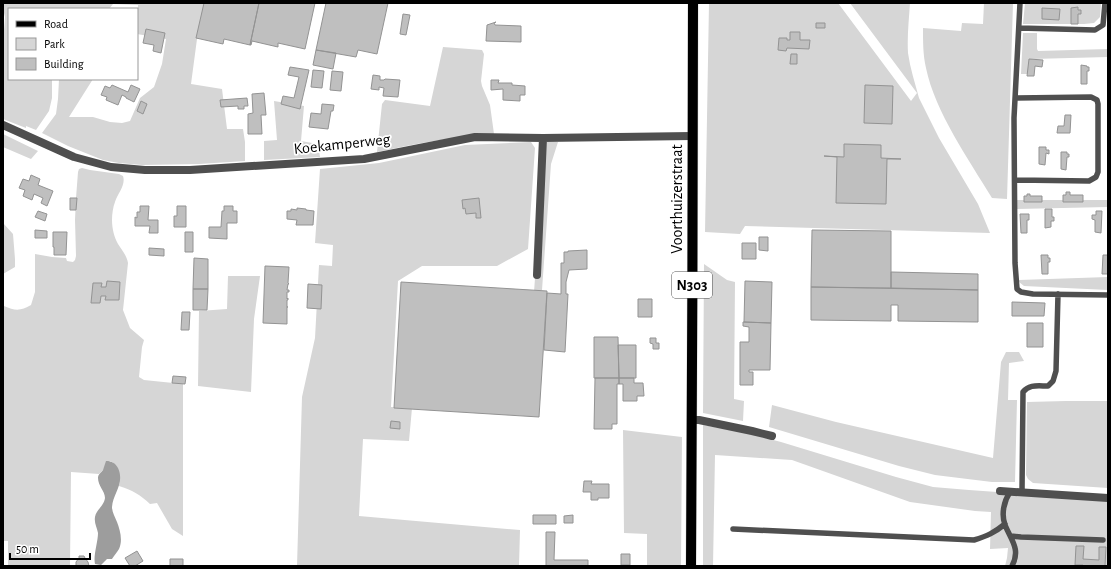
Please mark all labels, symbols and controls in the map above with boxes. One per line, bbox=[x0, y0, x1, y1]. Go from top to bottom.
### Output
legend bbox=[8, 8, 138, 80]
text: Road bbox=[44, 18, 68, 30]
text: Park bbox=[44, 38, 65, 50]
text: Building bbox=[44, 58, 84, 70]
street label: Koekamperweg bbox=[293, 131, 391, 157]
street label: Voorthuizerstraat bbox=[669, 144, 685, 254]
road number: N303 bbox=[672, 272, 712, 298]
scale bar bbox=[10, 535, 90, 561]
text: 50 m bbox=[16, 543, 39, 555]

